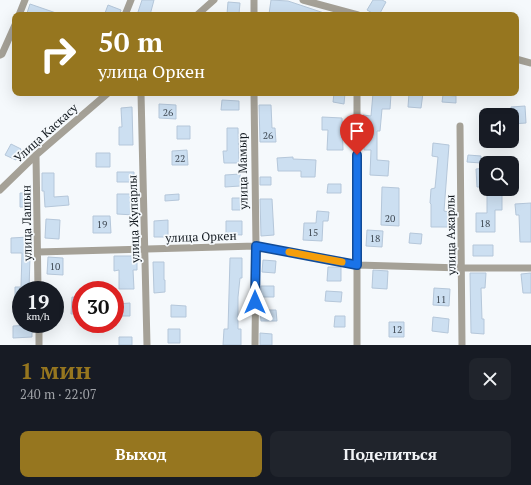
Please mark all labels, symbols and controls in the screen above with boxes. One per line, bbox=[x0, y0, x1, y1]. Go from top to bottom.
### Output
text: 50 m bbox=[98, 23, 163, 60]
icon: right bbox=[32, 28, 84, 80]
text: улица Оркен bbox=[98, 59, 205, 83]
street label: Улица Каскасу bbox=[11, 99, 81, 165]
house number: 26 bbox=[163, 106, 174, 119]
map controls bbox=[479, 108, 519, 196]
button: sound bbox=[479, 108, 519, 148]
pin bbox=[340, 114, 374, 155]
icon: arrive bbox=[346, 120, 368, 142]
house number: 26 bbox=[263, 129, 274, 142]
street label: улица Мамыр bbox=[234, 132, 251, 211]
house number: 22 bbox=[175, 152, 185, 165]
button: search bbox=[479, 156, 519, 196]
street label: улица Жупарлы bbox=[124, 175, 143, 264]
street label: улица Лашын bbox=[18, 185, 35, 262]
street label: улица Ажарлы bbox=[442, 195, 459, 276]
house number: 20 bbox=[385, 212, 395, 225]
house number: 18 bbox=[480, 217, 490, 230]
house number: 19 bbox=[97, 218, 107, 231]
house number: 15 bbox=[308, 226, 318, 239]
street label: улица Оркен bbox=[164, 228, 237, 245]
house number: 18 bbox=[370, 232, 380, 245]
house number: 10 bbox=[50, 260, 60, 273]
speed limit sign: 30 bbox=[72, 281, 124, 333]
position arrow bbox=[234, 281, 276, 323]
text: 19 bbox=[27, 288, 49, 315]
house number: 11 bbox=[436, 293, 446, 306]
text: km/h bbox=[26, 310, 50, 323]
house number: 12 bbox=[392, 323, 402, 336]
text: 1 мин bbox=[20, 354, 91, 386]
button: close bbox=[469, 358, 511, 400]
text: 240 m · 22:07 bbox=[20, 385, 97, 403]
button: Выход bbox=[20, 431, 262, 477]
button: Поделиться bbox=[270, 431, 511, 477]

